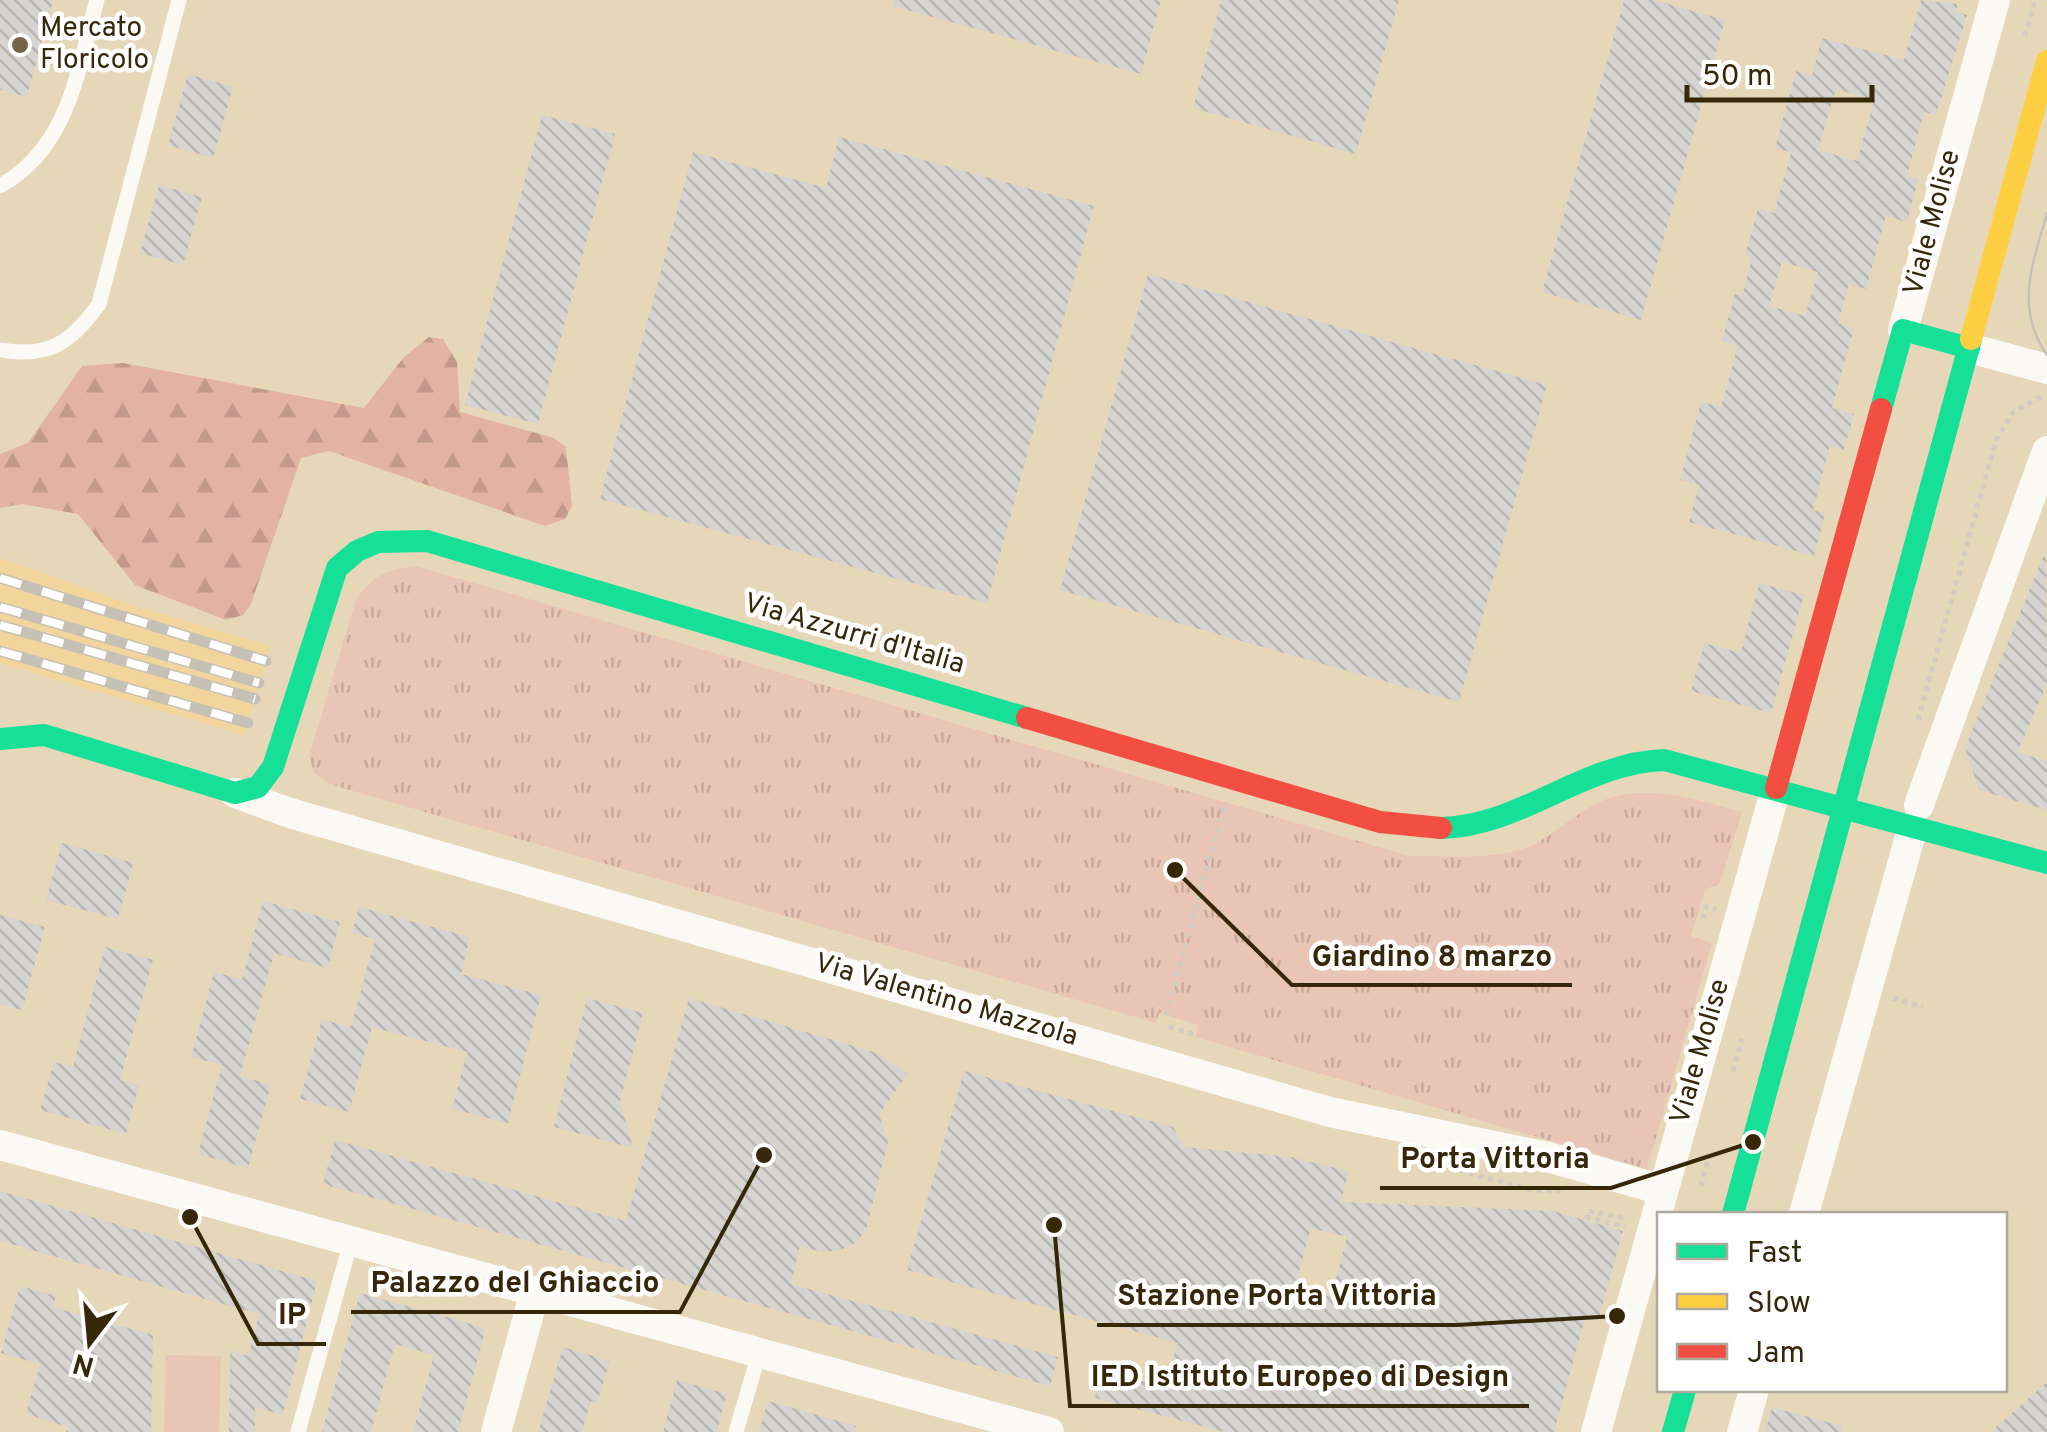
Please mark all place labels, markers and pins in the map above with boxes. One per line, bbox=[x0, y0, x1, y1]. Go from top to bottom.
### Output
place label: Mercato Floricolo bbox=[40, 11, 149, 79]
marker: Mercato Floricolo bbox=[9, 34, 31, 56]
callout: Giardino 8 marzo bbox=[1292, 925, 1572, 985]
callout: Porta Vittoria bbox=[1380, 1128, 1611, 1188]
callout: Palazzo del Ghiaccio bbox=[351, 1252, 680, 1312]
callout: Stazione Porta Vittoria bbox=[1097, 1265, 1457, 1325]
callout: IP bbox=[258, 1284, 326, 1344]
callout: IED Istituto Europeo di Design bbox=[1070, 1346, 1529, 1406]

